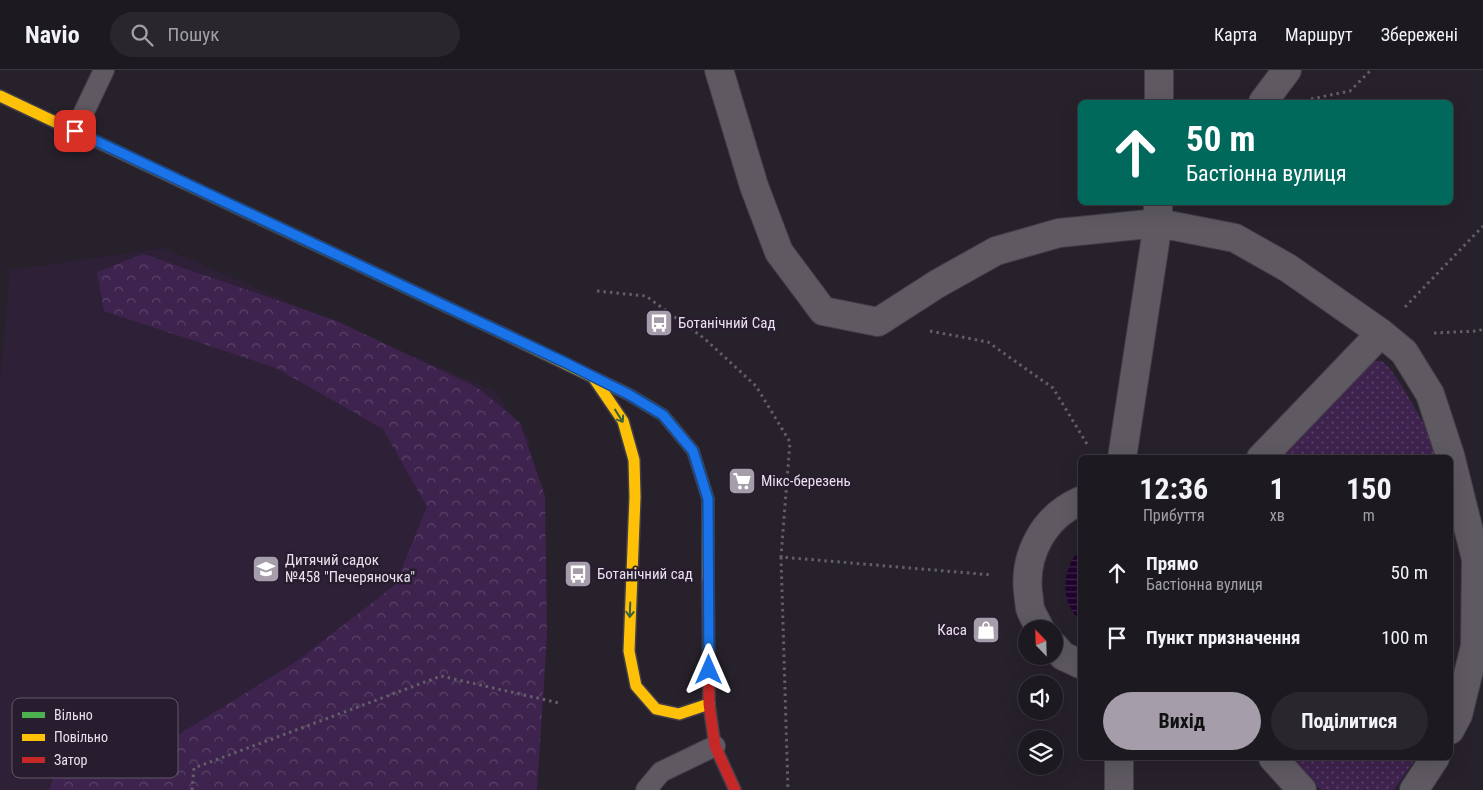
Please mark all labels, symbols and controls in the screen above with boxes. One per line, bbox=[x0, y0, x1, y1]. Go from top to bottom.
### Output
search box bbox=[110, 12, 460, 57]
text: Navio bbox=[25, 21, 80, 49]
icon: search bbox=[128, 21, 156, 49]
text: Пошук bbox=[168, 23, 219, 46]
text: Карта bbox=[1214, 24, 1257, 45]
text: Маршрут bbox=[1285, 24, 1353, 45]
text: Збережені bbox=[1381, 24, 1458, 45]
pin bbox=[54, 110, 96, 152]
icon: arrive bbox=[61, 117, 89, 145]
text: 50 m bbox=[1186, 119, 1255, 160]
icon: ahead bbox=[1103, 120, 1168, 185]
text: Бастіонна вулиця bbox=[1186, 161, 1347, 186]
bus stop icon: Ботанічний Сад bbox=[644, 308, 674, 338]
place label: Ботанічний Сад bbox=[678, 314, 775, 332]
one-way arrow bbox=[614, 409, 624, 423]
supermarket icon: Мікс-березень bbox=[727, 466, 757, 496]
text: 12:36 bbox=[1139, 471, 1208, 506]
text: 1 bbox=[1270, 471, 1285, 506]
text: 150 bbox=[1346, 471, 1392, 506]
place label: Мікс-березень bbox=[761, 472, 851, 490]
text: Прибуття bbox=[1143, 506, 1205, 525]
text: хв bbox=[1270, 506, 1285, 525]
text: m bbox=[1363, 506, 1375, 525]
place label: Дитячий садок №458 "Печеряночка" bbox=[285, 551, 415, 586]
text: Прямо bbox=[1146, 552, 1199, 575]
school or university icon: Дитячий садок №458 "Печеряночка" bbox=[251, 554, 281, 584]
bus stop icon: Ботанічний сад bbox=[563, 559, 593, 589]
icon: ahead bbox=[1103, 559, 1131, 587]
text: 50 m bbox=[1391, 561, 1428, 584]
place label: Ботанічний сад bbox=[597, 565, 693, 583]
text: Бастіонна вулиця bbox=[1146, 575, 1263, 594]
one-way arrow bbox=[626, 602, 635, 618]
shop icon: Каса bbox=[971, 615, 1001, 645]
north arrow bbox=[1018, 620, 1062, 665]
map controls bbox=[1018, 620, 1063, 775]
place label: Каса bbox=[937, 621, 967, 639]
icon: arrive bbox=[1103, 624, 1131, 652]
text: Пункт призначення bbox=[1146, 626, 1300, 649]
text: 100 m bbox=[1381, 626, 1428, 649]
position arrow bbox=[682, 643, 734, 695]
button: sound bbox=[1018, 675, 1063, 720]
button: Вихід bbox=[1103, 692, 1261, 750]
button: Поділитися bbox=[1271, 692, 1428, 750]
legend bbox=[12, 698, 178, 778]
text: Вільно bbox=[54, 707, 93, 723]
text: Повільно bbox=[54, 729, 108, 745]
button: layers bbox=[1018, 730, 1063, 775]
text: Затор bbox=[54, 752, 88, 768]

